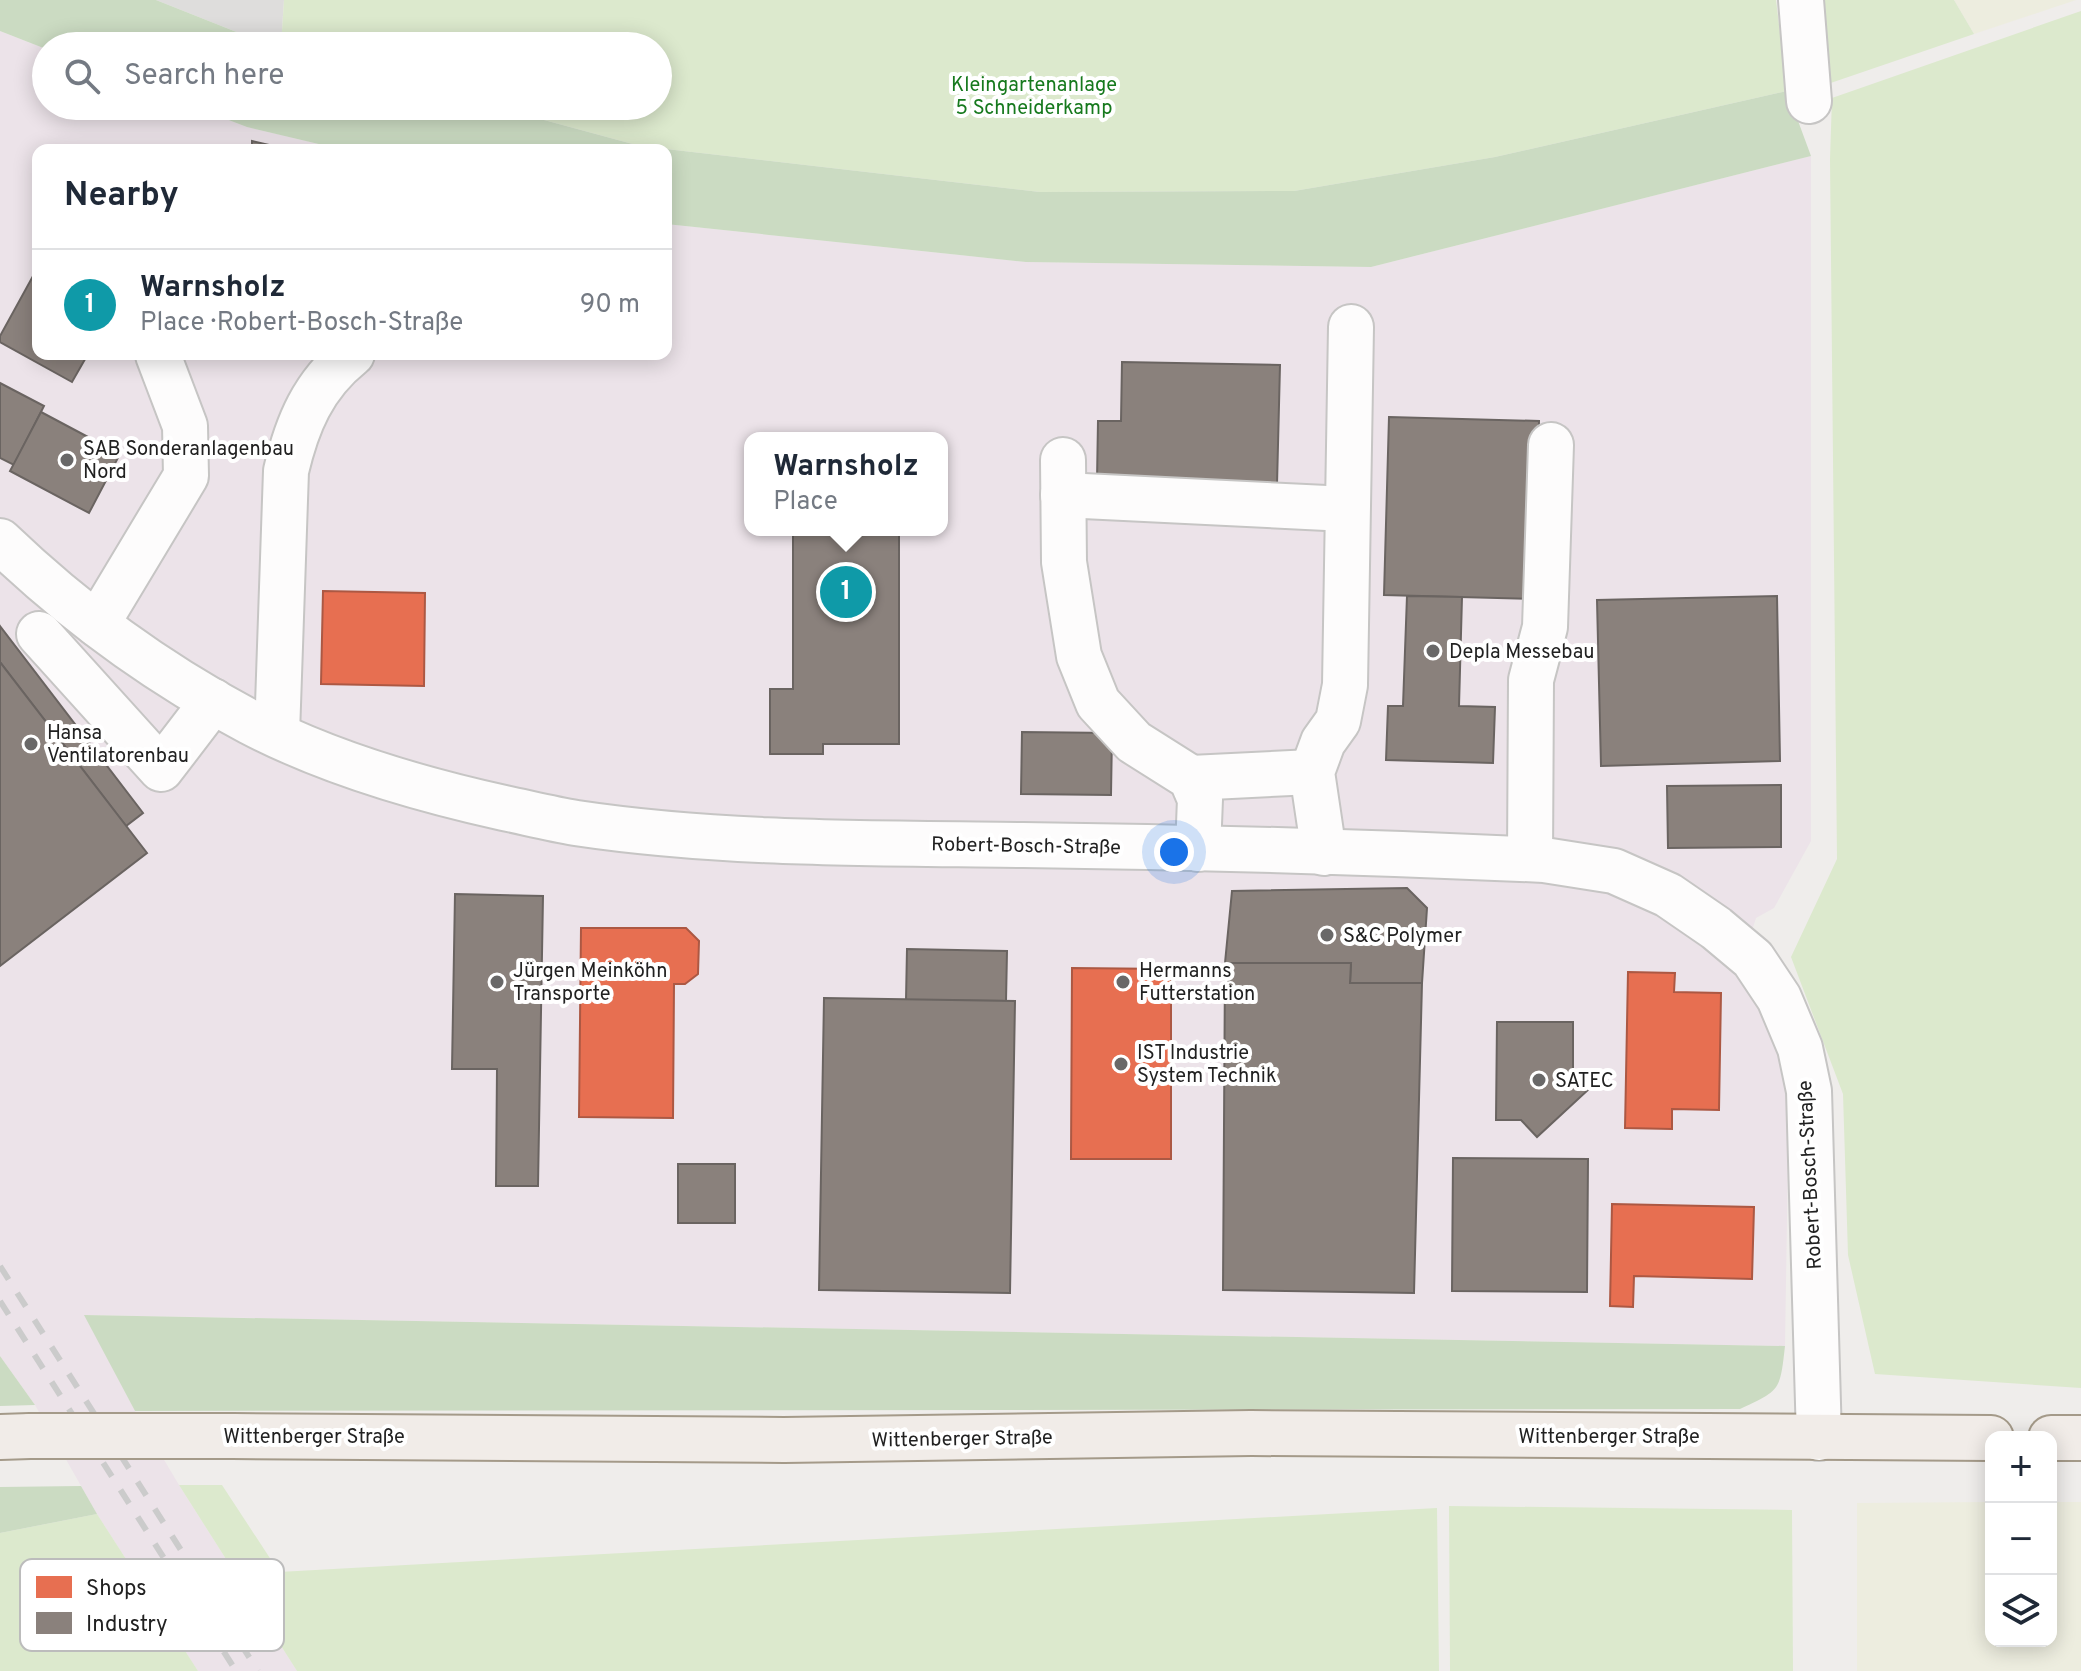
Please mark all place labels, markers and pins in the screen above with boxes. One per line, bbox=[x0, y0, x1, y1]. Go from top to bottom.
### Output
place label: SAB Sonderanlagenbau Nord bbox=[83, 437, 294, 486]
marker: SAB Sonderanlagenbau Nord bbox=[58, 451, 76, 469]
pin: 1 bbox=[820, 562, 872, 622]
place label: Depla Messebau bbox=[1449, 640, 1594, 666]
marker: Depla Messebau bbox=[1424, 642, 1442, 660]
place label: Hansa Ventilatorenbau bbox=[47, 721, 189, 770]
marker: Hansa Ventilatorenbau bbox=[22, 735, 40, 753]
place label: S&C Polymer bbox=[1343, 924, 1462, 950]
marker: S&C Polymer bbox=[1318, 926, 1336, 944]
place label: Jürgen Meinköhn Transporte bbox=[513, 959, 668, 1008]
place label: Hermanns Futterstation bbox=[1139, 959, 1255, 1008]
marker: Jürgen Meinköhn Transporte bbox=[488, 973, 506, 991]
marker: Hermanns Futterstation bbox=[1114, 973, 1132, 991]
place label: IST Industrie System Technik bbox=[1137, 1041, 1277, 1090]
marker: IST Industrie System Technik bbox=[1112, 1055, 1130, 1073]
place label: SATEC bbox=[1555, 1069, 1614, 1095]
marker: SATEC bbox=[1530, 1071, 1548, 1089]

